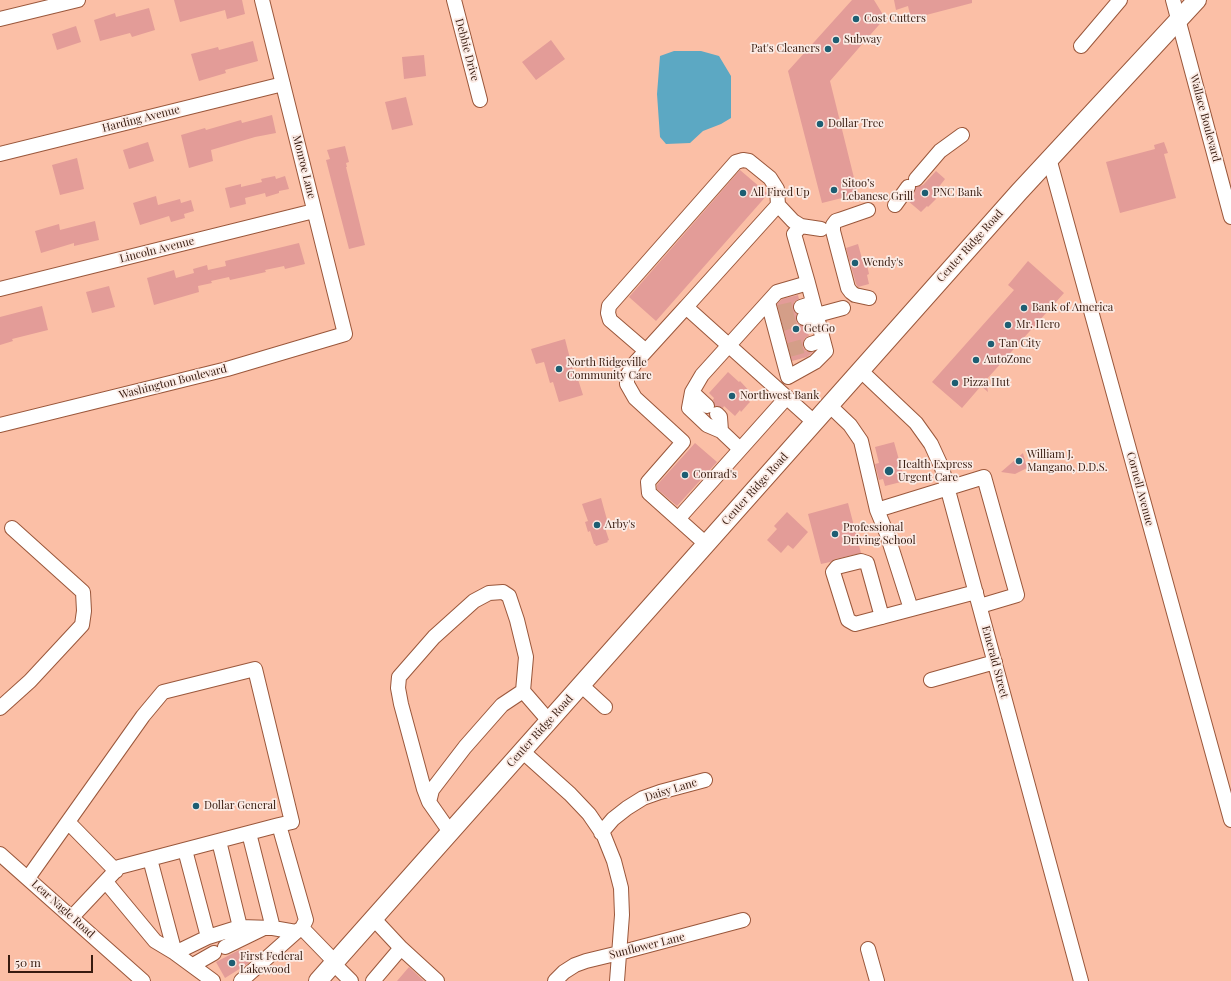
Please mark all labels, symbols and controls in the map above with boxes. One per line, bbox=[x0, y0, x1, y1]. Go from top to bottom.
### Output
place label: Cost Cutters bbox=[864, 12, 926, 26]
marker: Cost Cutters bbox=[851, 14, 861, 24]
street label: Debbie Drive bbox=[452, 17, 482, 83]
place label: Subway bbox=[844, 33, 882, 47]
marker: Subway bbox=[831, 35, 841, 45]
place label: Pat's Cleaners bbox=[751, 42, 820, 56]
marker: Pat's Cleaners bbox=[823, 44, 833, 54]
street label: Wallace Boulevard bbox=[1187, 73, 1223, 163]
street label: Harding Avenue bbox=[101, 103, 181, 135]
place label: Dollar Tree bbox=[828, 117, 884, 131]
marker: Dollar Tree bbox=[815, 119, 825, 129]
street label: Monroe Lane bbox=[290, 134, 318, 200]
place label: Sitoo’s Lebanese Grill bbox=[842, 177, 913, 203]
marker: Sitoo’s Lebanese Grill bbox=[829, 185, 839, 195]
place label: All Fired Up bbox=[751, 186, 810, 200]
place label: PNC Bank bbox=[933, 186, 982, 200]
marker: All Fired Up bbox=[738, 188, 748, 198]
marker: PNC Bank bbox=[920, 188, 930, 198]
street label: Center Ridge Road bbox=[934, 207, 1006, 285]
street label: Lincoln Avenue bbox=[118, 234, 196, 266]
place label: Wendy's bbox=[863, 256, 903, 270]
marker: Wendy's bbox=[850, 258, 860, 268]
place label: Bank of America bbox=[1032, 301, 1113, 315]
marker: Bank of America bbox=[1019, 303, 1029, 313]
place label: Mr. Hero bbox=[1016, 318, 1060, 332]
marker: Mr. Hero bbox=[1003, 320, 1013, 330]
place label: GetGo bbox=[804, 322, 835, 336]
marker: GetGo bbox=[791, 324, 801, 334]
place label: Tan City bbox=[999, 337, 1041, 351]
marker: Tan City bbox=[986, 339, 996, 349]
place label: AutoZone bbox=[984, 353, 1031, 367]
marker: AutoZone bbox=[971, 355, 981, 365]
place label: North Ridgeville Community Care bbox=[567, 356, 652, 382]
street label: Washington Boulevard bbox=[118, 362, 228, 402]
marker: North Ridgeville Community Care bbox=[554, 364, 564, 374]
place label: Pizza Hut bbox=[963, 376, 1010, 390]
marker: Pizza Hut bbox=[950, 378, 960, 388]
place label: Northwest Bank bbox=[740, 389, 819, 403]
marker: Northwest Bank bbox=[727, 391, 737, 401]
place label: William J. Mangano, D.D.S. bbox=[1027, 448, 1108, 474]
street label: Center Ridge Road bbox=[719, 450, 791, 528]
street label: Cornell Avenue bbox=[1124, 451, 1156, 527]
marker: William J. Mangano, D.D.S. bbox=[1014, 456, 1024, 466]
place label: Health Express Urgent Care bbox=[898, 458, 972, 484]
marker: Health Express Urgent Care bbox=[883, 465, 895, 477]
place label: Conrad's bbox=[693, 468, 737, 482]
marker: Conrad's bbox=[680, 470, 690, 480]
place label: Arby's bbox=[605, 518, 635, 532]
marker: Arby's bbox=[592, 520, 602, 530]
place label: Professional Driving School bbox=[843, 521, 916, 547]
marker: Professional Driving School bbox=[830, 529, 840, 539]
street label: Emerald Street bbox=[979, 625, 1011, 699]
street label: Center Ridge Road bbox=[504, 692, 576, 770]
street label: Daisy Lane bbox=[643, 776, 699, 804]
place label: Dollar General bbox=[204, 799, 276, 813]
marker: Dollar General bbox=[191, 801, 201, 811]
street label: Lear Nagle Road bbox=[29, 877, 97, 941]
street label: Sunflower Lane bbox=[608, 930, 686, 962]
scale bar bbox=[10, 947, 95, 973]
place label: First Federal Lakewood bbox=[240, 950, 303, 976]
text: 50 m bbox=[15, 954, 41, 970]
marker: First Federal Lakewood bbox=[227, 958, 237, 968]

